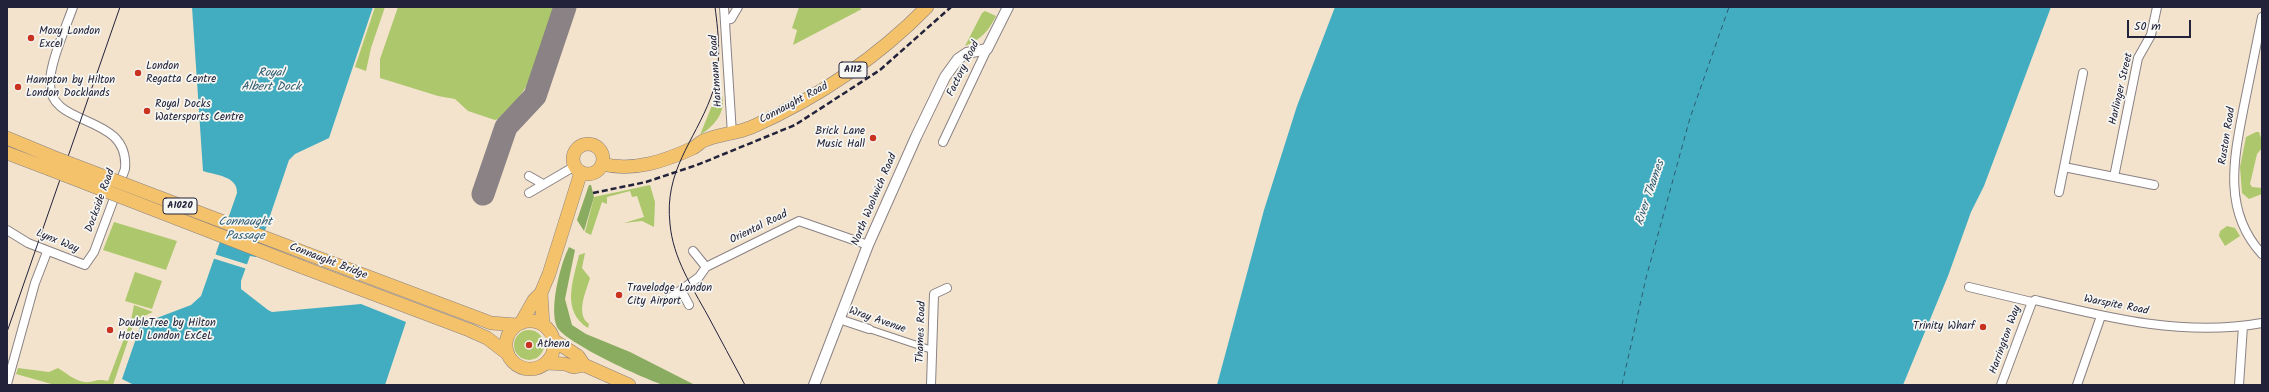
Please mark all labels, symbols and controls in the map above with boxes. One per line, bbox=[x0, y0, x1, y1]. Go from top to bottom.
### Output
scale bar bbox=[2129, 12, 2193, 38]
text: 50 m bbox=[2134, 17, 2161, 36]
place label: Moxy London Excel bbox=[39, 25, 100, 51]
marker: Moxy London Excel bbox=[26, 33, 36, 43]
street label: Hartmann Road bbox=[708, 34, 726, 108]
street label: Factory Road bbox=[945, 39, 983, 99]
street label: Harlinger Street bbox=[2107, 52, 2137, 126]
place label: London Regatta Centre bbox=[146, 60, 216, 86]
road number: A112 bbox=[839, 62, 867, 78]
water label: Royal Albert Dock bbox=[241, 67, 301, 95]
marker: London Regatta Centre bbox=[133, 68, 143, 78]
place label: Hampton by Hilton London Docklands bbox=[26, 74, 115, 100]
street label: Connaught Road bbox=[758, 80, 830, 128]
marker: Hampton by Hilton London Docklands bbox=[13, 82, 23, 92]
place label: Royal Docks Watersports Centre bbox=[155, 98, 244, 124]
marker: Royal Docks Watersports Centre bbox=[142, 106, 152, 116]
street label: Ruston Road bbox=[2217, 106, 2239, 166]
place label: Brick Lane Music Hall bbox=[815, 125, 865, 151]
marker: Brick Lane Music Hall bbox=[868, 133, 878, 143]
street label: North Woolwich Road bbox=[850, 152, 900, 248]
water label: River Thames bbox=[1633, 159, 1669, 227]
street label: Dockside Road bbox=[83, 168, 119, 234]
road number: A1020 bbox=[163, 198, 197, 214]
street label: Oriental Road bbox=[728, 208, 790, 248]
water label: Connaught Passage bbox=[218, 216, 272, 244]
street label: Lynx Way bbox=[34, 227, 80, 257]
street label: Connaught Bridge bbox=[287, 241, 369, 283]
place label: Travelodge London City Airport bbox=[627, 282, 712, 308]
marker: Travelodge London City Airport bbox=[614, 290, 624, 300]
street label: Warspite Road bbox=[2083, 293, 2149, 319]
street label: Thames Road bbox=[914, 301, 930, 363]
street label: Harrington Way bbox=[1987, 304, 2025, 376]
street label: Wray Avenue bbox=[847, 305, 907, 337]
place label: DoubleTree by Hilton Hotel London ExCeL bbox=[118, 317, 216, 343]
place label: Trinity Wharf bbox=[1913, 320, 1975, 334]
marker: Trinity Wharf bbox=[1978, 322, 1988, 332]
marker: DoubleTree by Hilton Hotel London ExCeL bbox=[105, 325, 115, 335]
place label: Athena bbox=[537, 338, 570, 352]
marker: Athena bbox=[524, 340, 534, 350]

